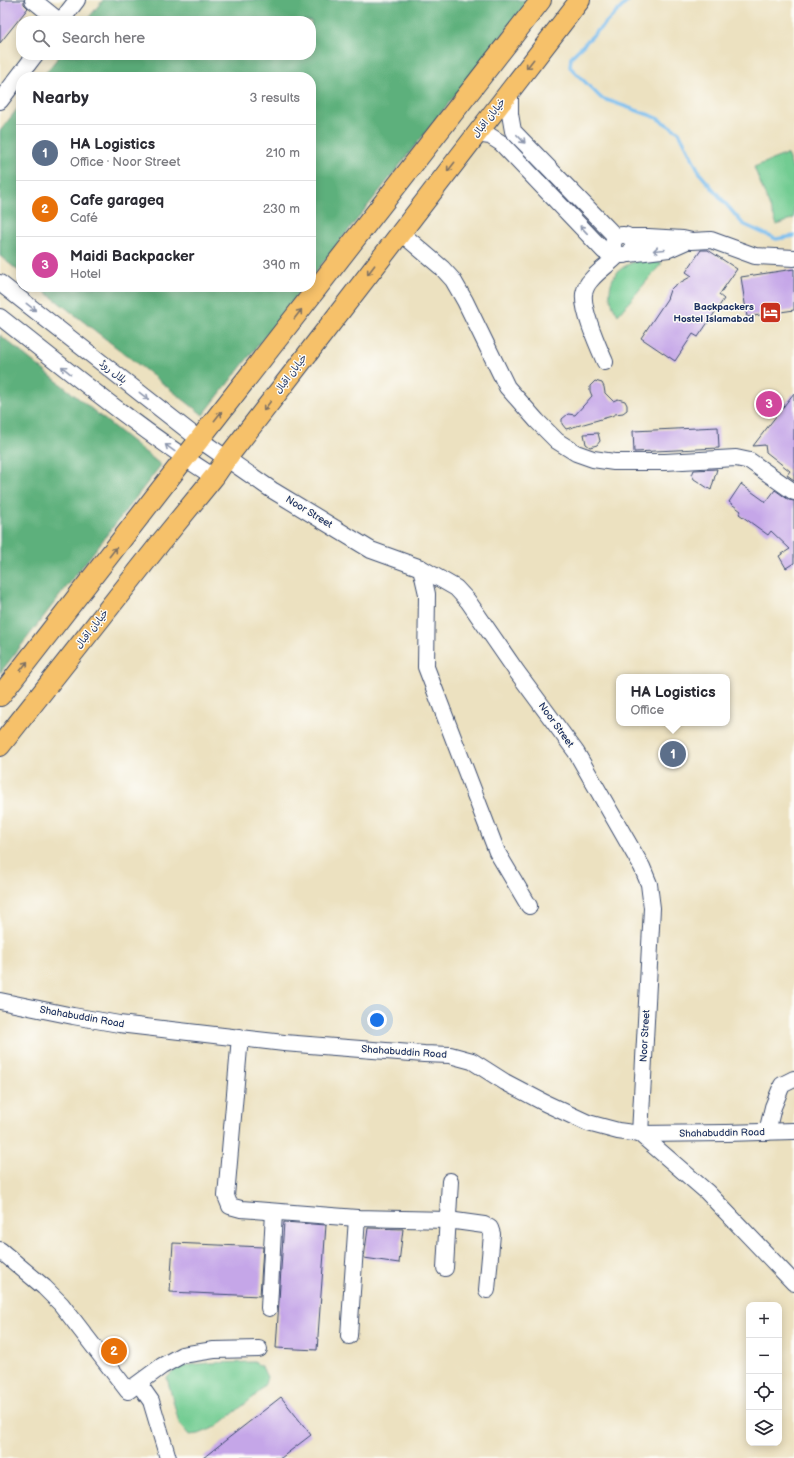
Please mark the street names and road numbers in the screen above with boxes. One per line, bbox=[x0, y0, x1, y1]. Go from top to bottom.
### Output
street label: خیابان اقبال bbox=[470, 96, 508, 140]
street label: خیابان اقبال bbox=[272, 352, 310, 396]
street label: ہلال روڈ bbox=[96, 357, 129, 387]
street label: Noor Street bbox=[283, 493, 335, 531]
street label: خیابان اقبال bbox=[73, 607, 111, 651]
street label: Noor Street bbox=[536, 700, 576, 750]
street label: Shahabuddin Road bbox=[39, 1004, 126, 1030]
street label: Noor Street bbox=[638, 1009, 652, 1063]
street label: Shahabuddin Road bbox=[361, 1043, 448, 1061]
street label: Shahabuddin Road bbox=[679, 1126, 765, 1140]

